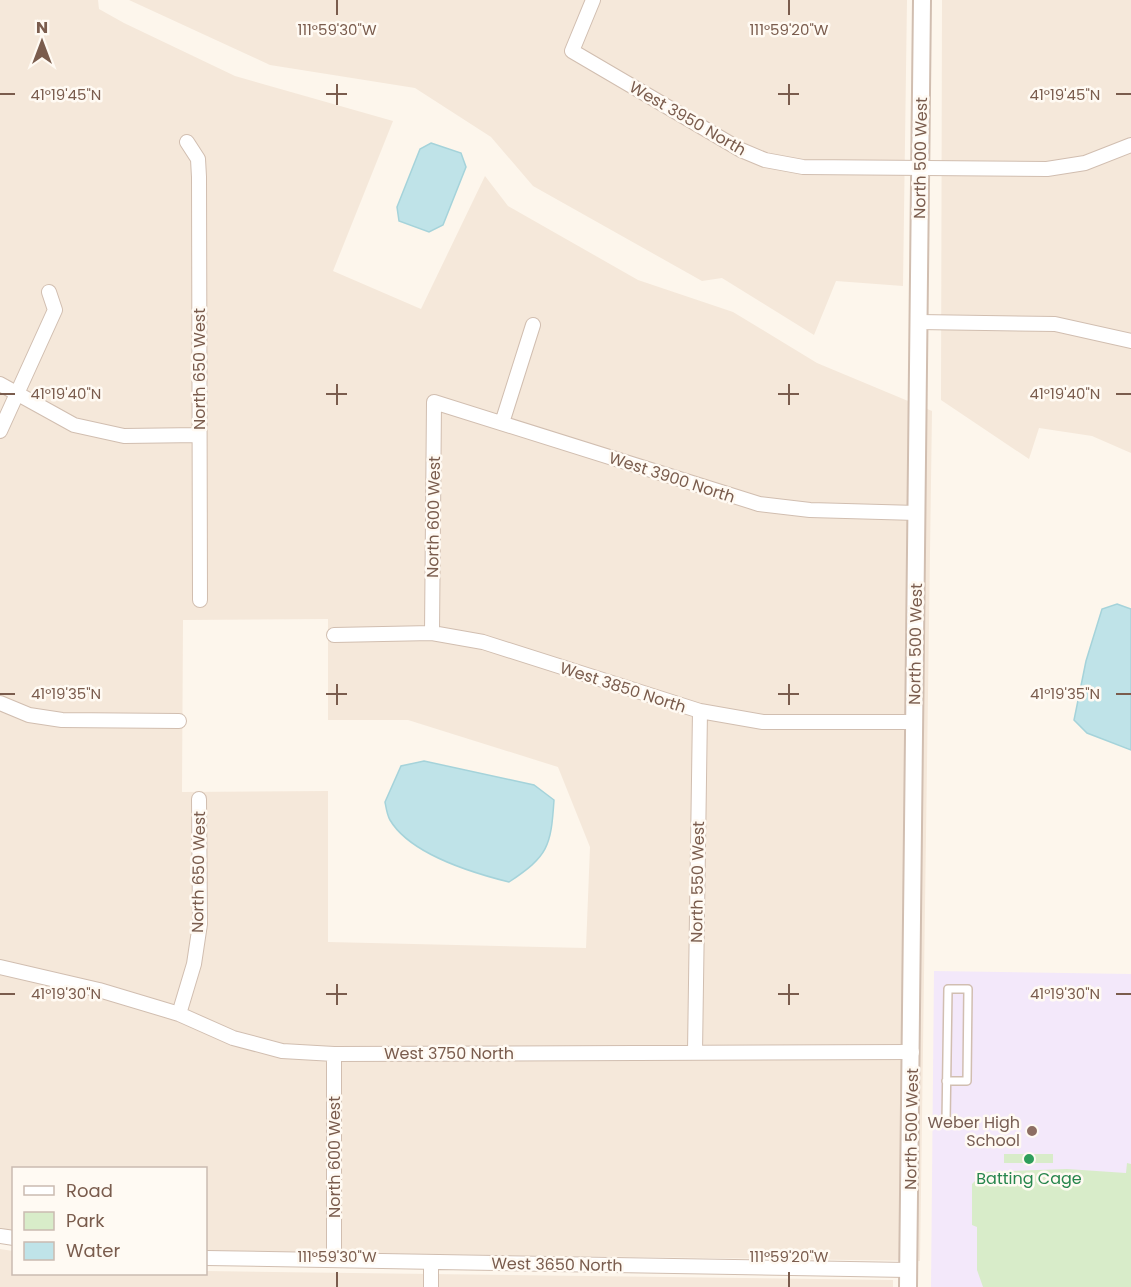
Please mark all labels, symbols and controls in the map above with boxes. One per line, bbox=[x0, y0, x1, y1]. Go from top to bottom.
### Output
north arrow bbox=[12, 12, 72, 72]
text: N bbox=[36, 16, 48, 39]
text: 111°59'30"W bbox=[297, 19, 377, 40]
text: 111°59'20"W bbox=[750, 19, 829, 40]
street label: West 3950 North bbox=[625, 76, 750, 161]
text: 41°19'45"N bbox=[31, 84, 101, 105]
text: 41°19'45"N bbox=[1030, 84, 1100, 105]
street label: North 500 West bbox=[908, 97, 933, 219]
street label: North 650 West bbox=[188, 308, 211, 430]
text: 41°19'40"N bbox=[31, 383, 101, 404]
text: 41°19'40"N bbox=[1030, 383, 1100, 404]
street label: West 3900 North bbox=[606, 446, 738, 509]
street label: North 600 West bbox=[421, 456, 446, 578]
street label: North 500 West bbox=[903, 583, 928, 705]
street label: West 3850 North bbox=[557, 656, 689, 719]
text: 41°19'35"N bbox=[31, 683, 101, 704]
text: 41°19'35"N bbox=[1030, 683, 1100, 704]
street label: North 650 West bbox=[186, 811, 211, 933]
street label: North 550 West bbox=[685, 821, 710, 943]
text: 41°19'30"N bbox=[31, 983, 101, 1004]
text: 41°19'30"N bbox=[1030, 983, 1100, 1004]
street label: West 3750 North bbox=[384, 1042, 514, 1065]
street label: North 500 West bbox=[899, 1068, 924, 1190]
street label: North 600 West bbox=[323, 1096, 346, 1218]
place label: Weber High School bbox=[927, 1111, 1020, 1152]
marker: Weber High School bbox=[1025, 1124, 1039, 1138]
marker: Batting Cage bbox=[1022, 1152, 1036, 1166]
legend bbox=[12, 1167, 207, 1275]
place label: Batting Cage bbox=[976, 1167, 1082, 1190]
text: Road bbox=[66, 1178, 113, 1203]
text: Park bbox=[66, 1208, 105, 1233]
text: Water bbox=[66, 1238, 120, 1263]
text: 111°59'30"W bbox=[297, 1246, 377, 1267]
text: 111°59'20"W bbox=[750, 1246, 829, 1267]
street label: West 3650 North bbox=[491, 1252, 623, 1277]

